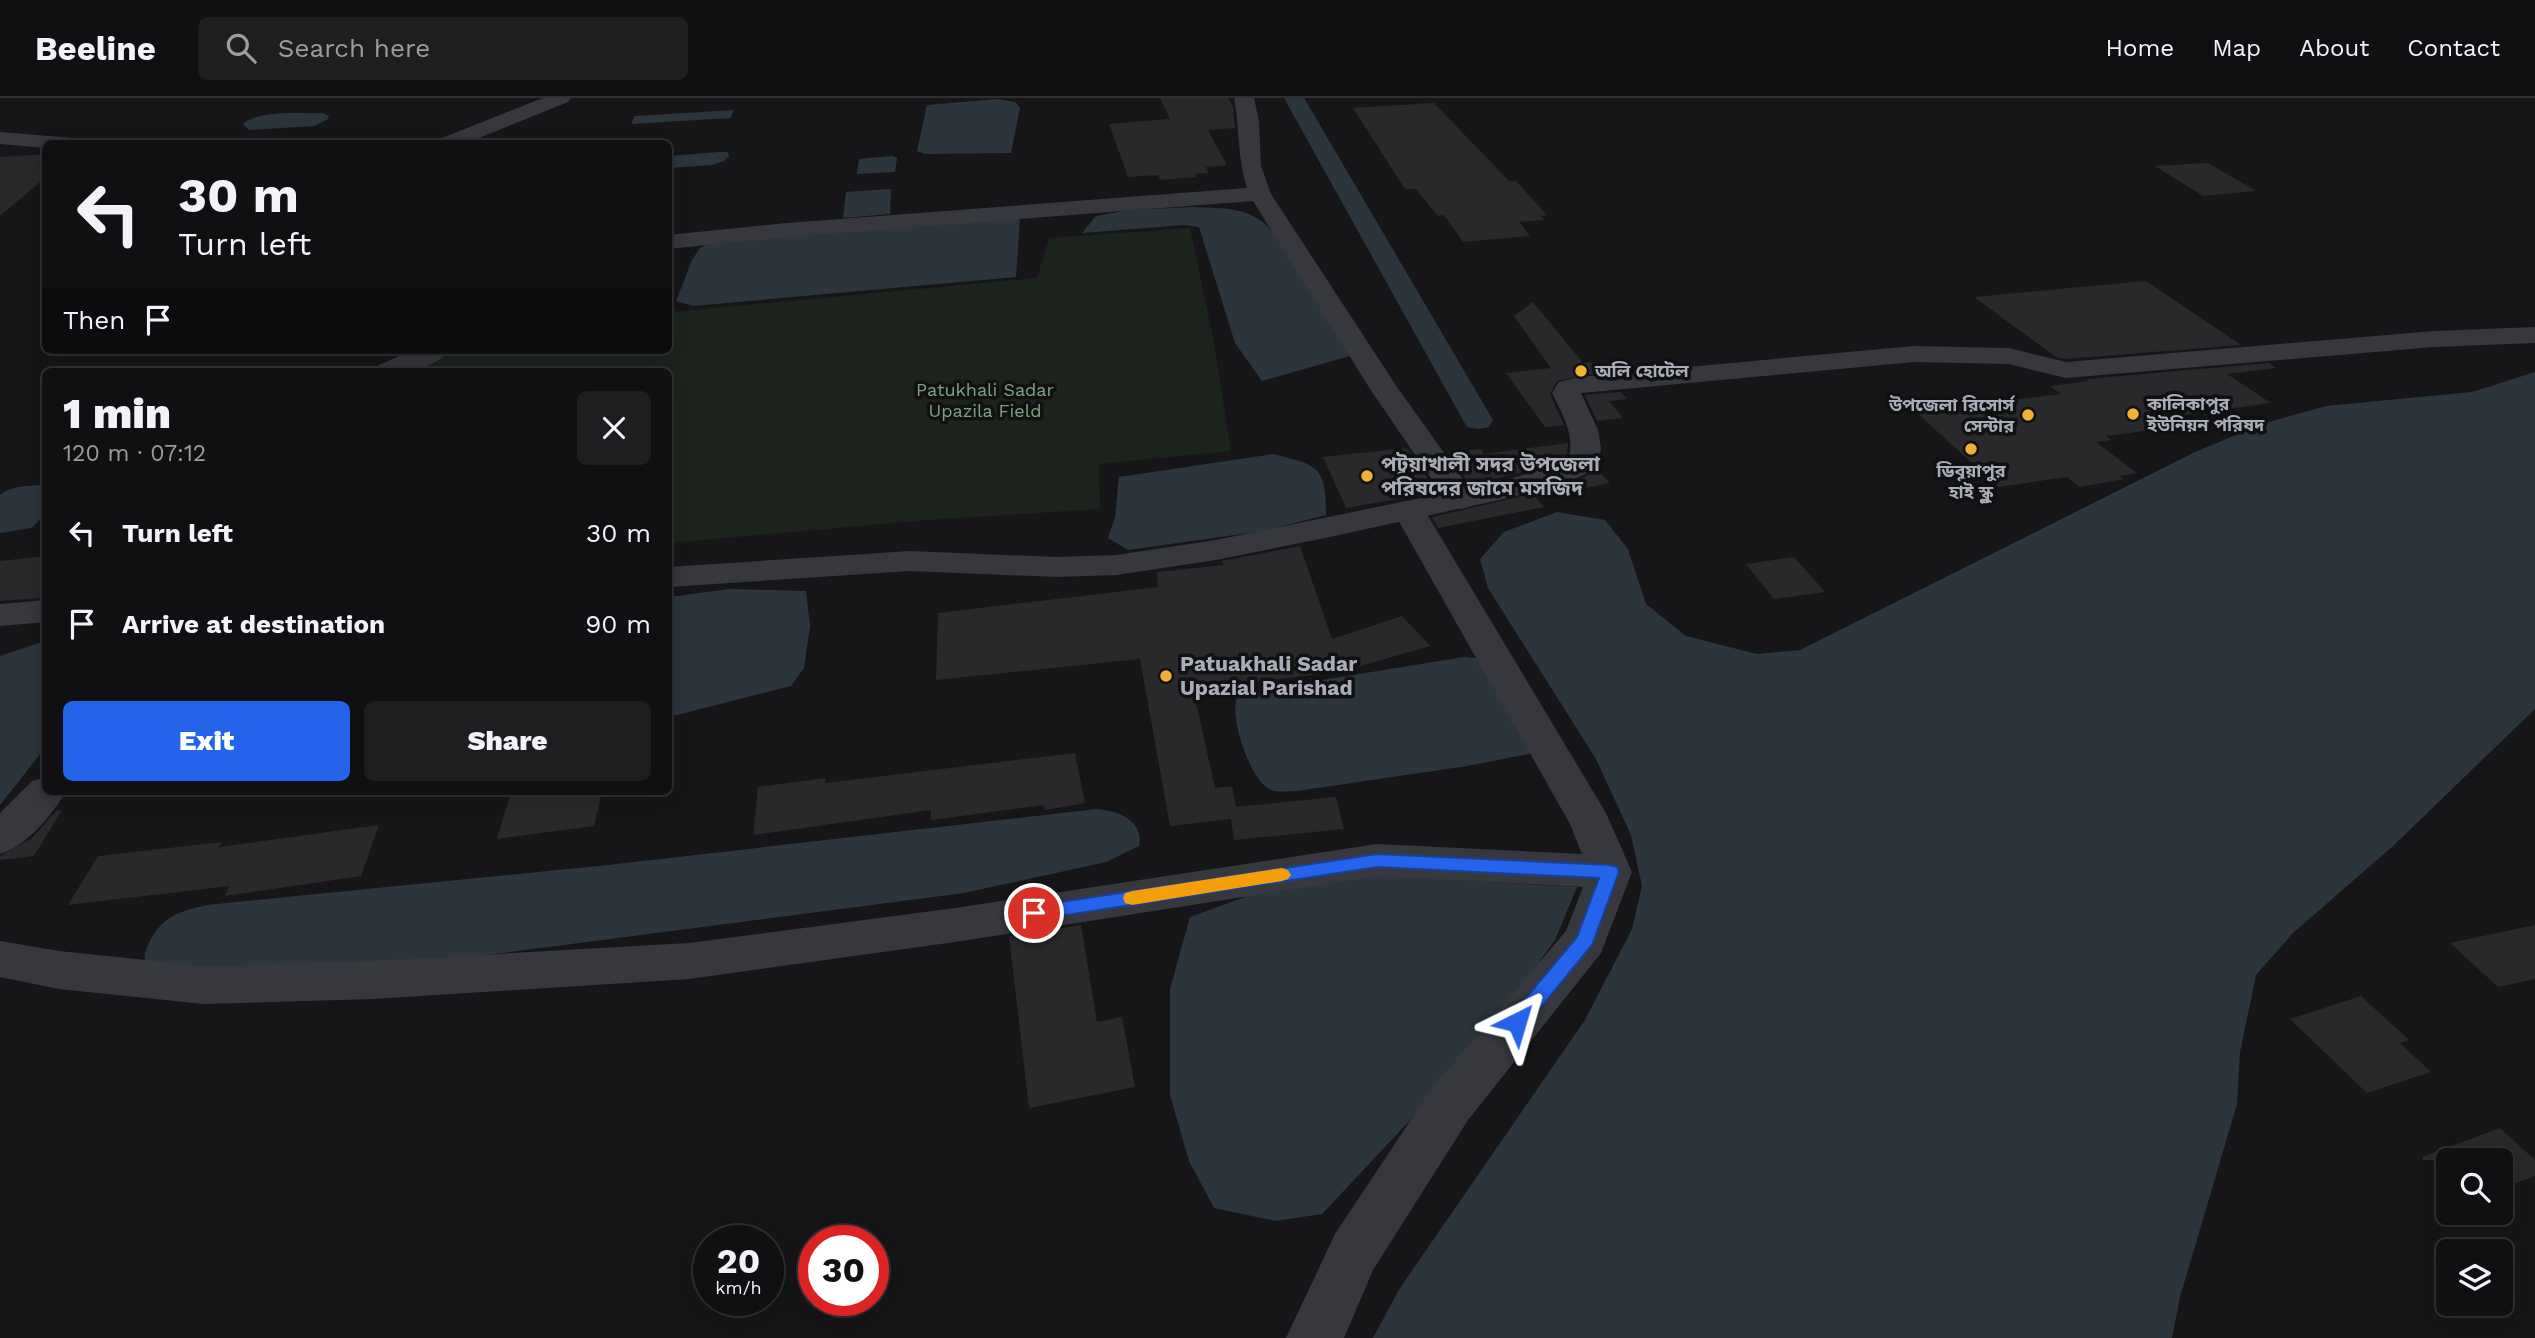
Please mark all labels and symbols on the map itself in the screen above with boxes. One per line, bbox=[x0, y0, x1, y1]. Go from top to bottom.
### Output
place label: অলি হোটেল bbox=[1594, 360, 1689, 381]
marker: অলি হোটেল bbox=[1573, 363, 1589, 379]
park label: Patukhali Sadar Upazila Field bbox=[916, 379, 1054, 421]
place label: কালিকাপুর ইউনিয়ন পরিষদ bbox=[2146, 393, 2265, 435]
place label: উপজেলা রিসোর্স সেন্টার bbox=[1888, 394, 2015, 436]
marker: কালিকাপুর ইউনিয়ন পরিষদ bbox=[2125, 406, 2141, 422]
marker: উপজেলা রিসোর্স সেন্টার bbox=[2020, 407, 2036, 423]
marker: ডিবুয়াপুর হাই স্কুল bbox=[1963, 441, 1979, 457]
place label: পটুয়াখালী সদর উপজেলা পরিষদের জামে মসজিদ bbox=[1381, 451, 1601, 500]
place label: ডিবুয়াপুর হাই স্কুল bbox=[1935, 460, 2007, 504]
marker: পটুয়াখালী সদর উপজেলা পরিষদের জামে মসজিদ bbox=[1359, 468, 1375, 484]
place label: Patuakhali Sadar Upazial Parishad bbox=[1180, 651, 1357, 700]
marker: Patuakhali Sadar Upazial Parishad bbox=[1158, 668, 1174, 684]
pin bbox=[1004, 883, 1064, 943]
position arrow bbox=[1480, 985, 1554, 1059]
speed limit sign: 30 bbox=[798, 1225, 889, 1316]

